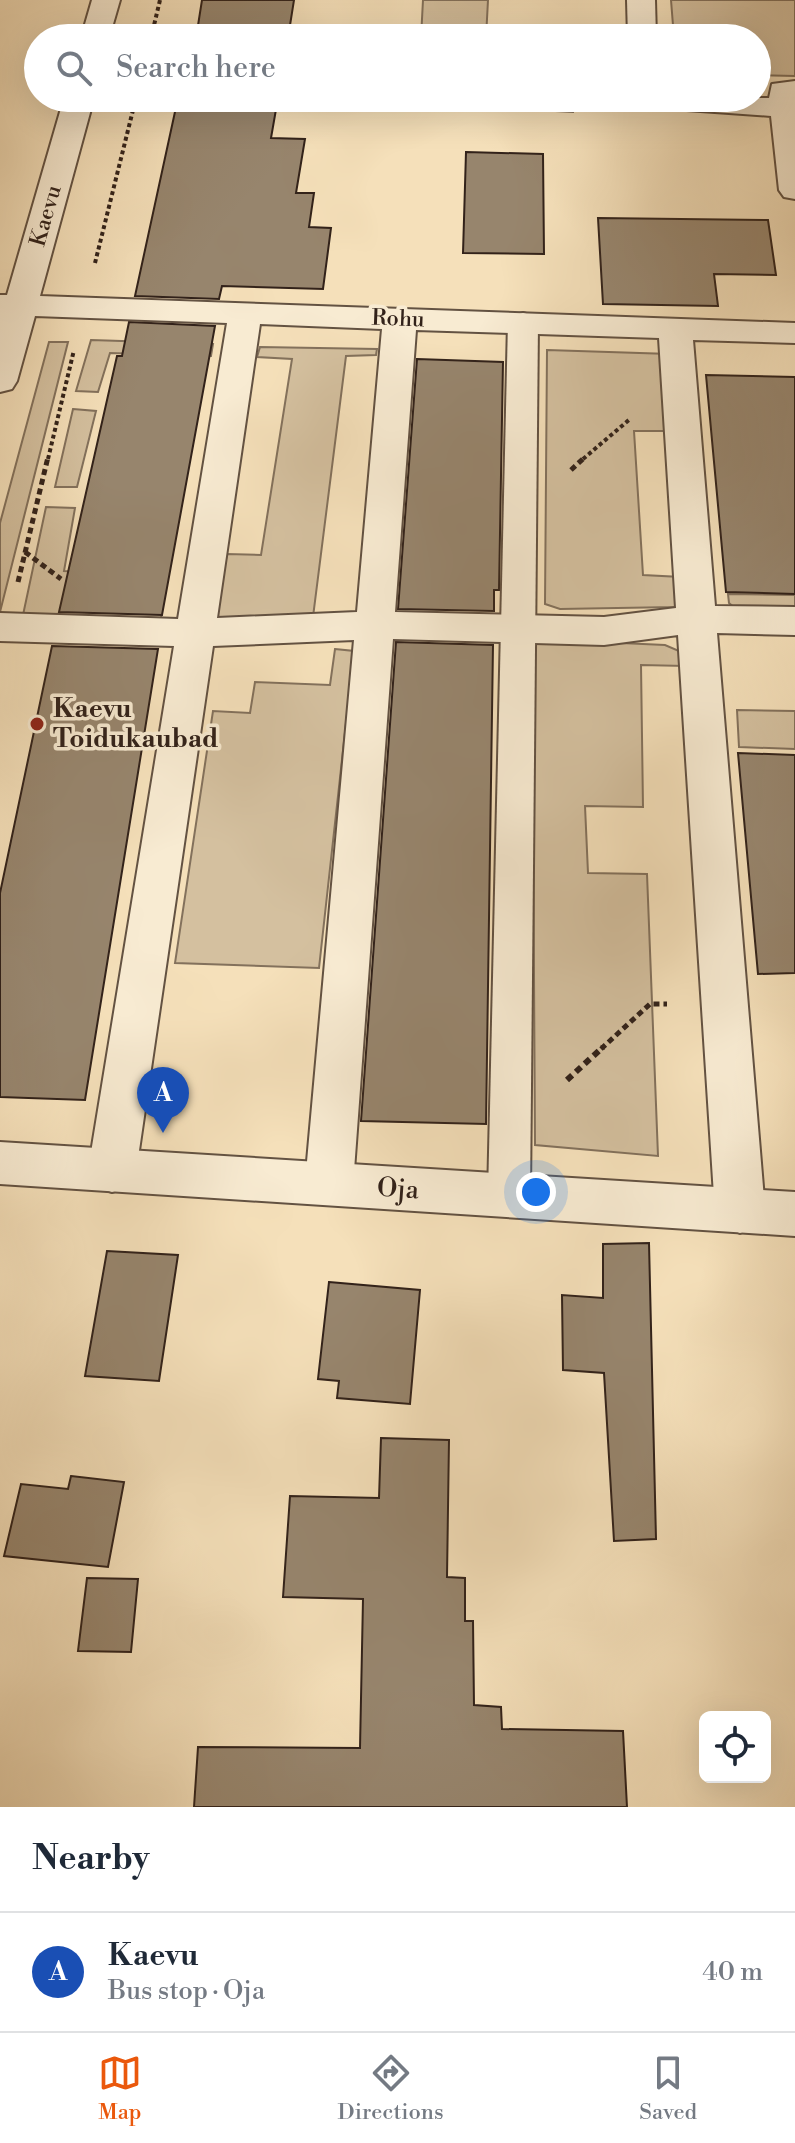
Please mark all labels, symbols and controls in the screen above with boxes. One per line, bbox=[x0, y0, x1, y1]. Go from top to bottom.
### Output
search box bbox=[24, 24, 771, 112]
icon: search bbox=[52, 46, 96, 90]
text: Search here bbox=[116, 49, 276, 87]
street label: Kaevu bbox=[24, 182, 68, 250]
street label: Rohu bbox=[371, 305, 425, 333]
place label: Kaevu Toidukaubad bbox=[53, 693, 218, 755]
marker: Kaevu Toidukaubad bbox=[28, 715, 46, 733]
pin: A bbox=[137, 1067, 189, 1133]
street label: Oja bbox=[376, 1172, 421, 1206]
your location bbox=[516, 1172, 556, 1212]
map controls bbox=[699, 1711, 771, 1783]
button: locate bbox=[699, 1711, 771, 1783]
text: Nearby bbox=[32, 1838, 150, 1880]
text: Kaevu bbox=[108, 1937, 198, 1975]
text: A bbox=[49, 1956, 67, 1988]
text: 40 m bbox=[702, 1956, 763, 1988]
text: Bus stop · Oja bbox=[108, 1975, 265, 2007]
tab: Map bbox=[98, 2051, 142, 2126]
tab: Directions bbox=[338, 2051, 444, 2126]
tab: Saved bbox=[639, 2051, 697, 2126]

